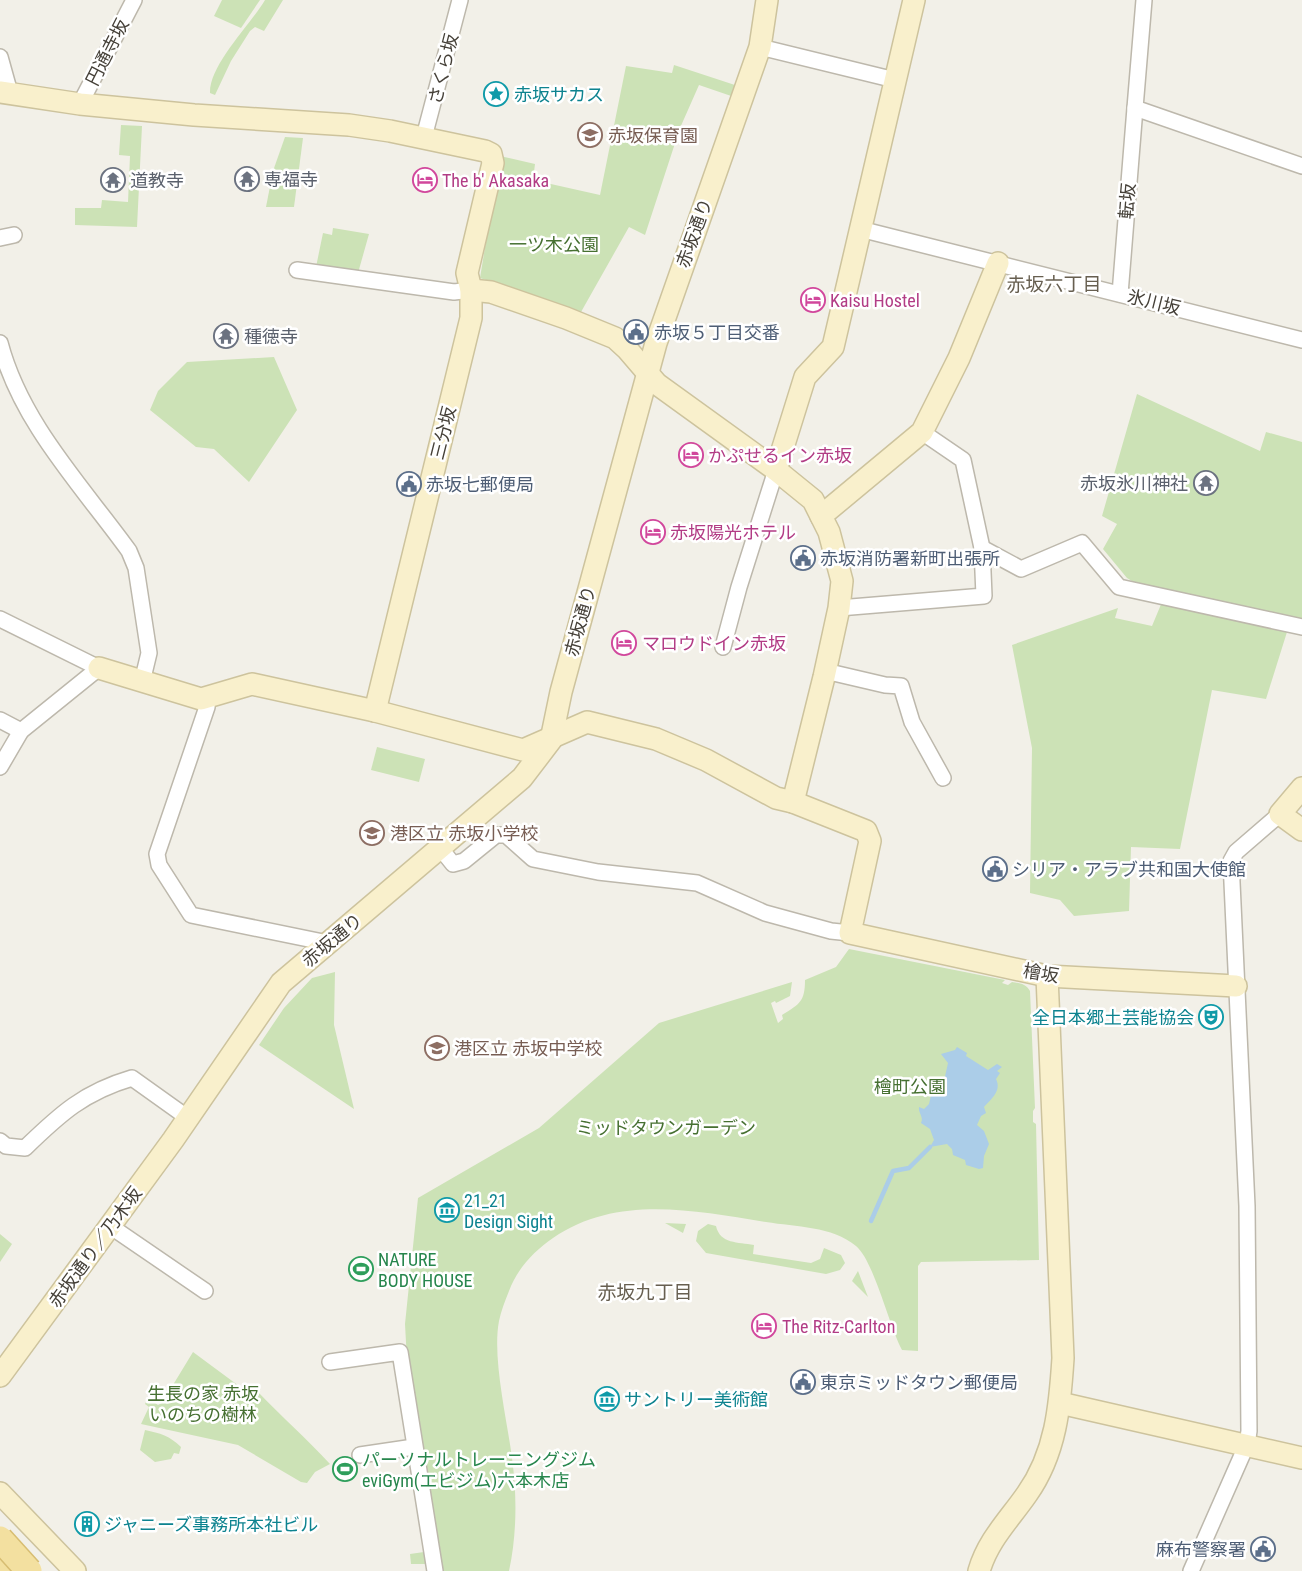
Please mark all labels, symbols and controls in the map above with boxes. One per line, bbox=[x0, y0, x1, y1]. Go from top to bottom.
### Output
street label: 円通寺坂 bbox=[81, 15, 133, 89]
street label: さくら坂 bbox=[424, 32, 462, 106]
place icon: 赤坂サカス bbox=[483, 81, 509, 107]
place label: 赤坂サカス bbox=[514, 84, 604, 105]
school or university icon: 赤坂保育園 bbox=[577, 122, 603, 148]
place label: 赤坂保育園 bbox=[608, 125, 698, 146]
temple icon: 専福寺 bbox=[234, 166, 260, 192]
temple icon: 道教寺 bbox=[100, 167, 126, 193]
hotel icon: The b' Akasaka bbox=[412, 167, 438, 193]
place label: 専福寺 bbox=[264, 169, 318, 190]
place label: 道教寺 bbox=[130, 170, 184, 191]
place label: The b' Akasaka bbox=[442, 170, 549, 191]
street label: 転坂 bbox=[1115, 182, 1139, 220]
street label: 赤坂通り bbox=[672, 196, 716, 270]
park label: 一ツ木公園 bbox=[509, 234, 599, 255]
district label: 赤坂六丁目 bbox=[1006, 273, 1102, 296]
street label: 氷川坂 bbox=[1125, 285, 1183, 319]
hotel icon: Kaisu Hostel bbox=[800, 287, 826, 313]
place label: Kaisu Hostel bbox=[830, 290, 920, 311]
public building icon: 赤坂５丁目交番 bbox=[623, 319, 649, 345]
place label: 赤坂５丁目交番 bbox=[654, 322, 780, 343]
temple icon: 種徳寺 bbox=[213, 323, 239, 349]
place label: 種徳寺 bbox=[244, 326, 298, 347]
street label: 三分坂 bbox=[426, 404, 460, 462]
hotel icon: かぷせるイン赤坂 bbox=[678, 442, 704, 468]
place label: かぷせるイン赤坂 bbox=[708, 445, 852, 466]
temple icon: 赤坂氷川神社 bbox=[1193, 470, 1219, 496]
public building icon: 赤坂七郵便局 bbox=[396, 471, 422, 497]
place label: 赤坂氷川神社 bbox=[1080, 473, 1188, 494]
place label: 赤坂七郵便局 bbox=[426, 474, 534, 495]
hotel icon: 赤坂陽光ホテル bbox=[640, 519, 666, 545]
place label: 赤坂陽光ホテル bbox=[670, 522, 796, 543]
public building icon: 赤坂消防署新町出張所 bbox=[790, 545, 816, 571]
place label: 赤坂消防署新町出張所 bbox=[820, 548, 1000, 569]
street label: 赤坂通り bbox=[561, 584, 599, 658]
hotel icon: マロウドイン赤坂 bbox=[611, 630, 637, 656]
place label: マロウドイン赤坂 bbox=[642, 633, 786, 654]
school or university icon: 港区立 赤坂小学校 bbox=[359, 820, 385, 846]
place label: 港区立 赤坂小学校 bbox=[390, 823, 538, 844]
public building icon: シリア・アラブ共和国大使館 bbox=[982, 856, 1008, 882]
place label: シリア・アラブ共和国大使館 bbox=[1012, 859, 1246, 880]
street label: 赤坂通り bbox=[298, 909, 366, 971]
street label: 檜坂 bbox=[1022, 960, 1060, 986]
theatre icon: 全日本郷土芸能協会 bbox=[1198, 1004, 1224, 1030]
place label: 全日本郷土芸能協会 bbox=[1032, 1007, 1194, 1028]
school or university icon: 港区立 赤坂中学校 bbox=[424, 1035, 450, 1061]
place label: 港区立 赤坂中学校 bbox=[454, 1038, 602, 1059]
park label: 檜町公園 bbox=[874, 1076, 946, 1097]
park label: ミッドタウンガーデン bbox=[576, 1117, 756, 1138]
street label: 赤坂通り／乃木坂 bbox=[44, 1183, 146, 1311]
place label: 21_21 Design Sight bbox=[464, 1190, 553, 1232]
museum icon: 21_21 Design Sight bbox=[434, 1197, 460, 1223]
place label: NATURE BODY HOUSE bbox=[378, 1249, 473, 1291]
sports icon: NATURE BODY HOUSE bbox=[348, 1256, 374, 1282]
district label: 赤坂九丁目 bbox=[597, 1281, 693, 1304]
hotel icon: The Ritz-Carlton bbox=[751, 1313, 777, 1339]
place label: The Ritz-Carlton bbox=[782, 1316, 895, 1337]
public building icon: 東京ミッドタウン郵便局 bbox=[790, 1369, 816, 1395]
place label: 東京ミッドタウン郵便局 bbox=[820, 1372, 1018, 1393]
park label: 生長の家 赤坂 いのちの樹林 bbox=[147, 1383, 259, 1425]
museum icon: サントリー美術館 bbox=[594, 1386, 620, 1412]
place label: サントリー美術館 bbox=[624, 1389, 768, 1410]
place label: パーソナルトレーニングジム eviGym(エビジム)六本木店 bbox=[362, 1449, 596, 1492]
sports icon: パーソナルトレーニングジム eviGym(エビジム)六本木店 bbox=[332, 1456, 358, 1482]
building icon: ジャニーズ事務所本社ビル bbox=[74, 1511, 100, 1537]
place label: ジャニーズ事務所本社ビル bbox=[104, 1514, 318, 1535]
public building icon: 麻布警察署 bbox=[1250, 1536, 1276, 1562]
place label: 麻布警察署 bbox=[1156, 1539, 1246, 1560]

